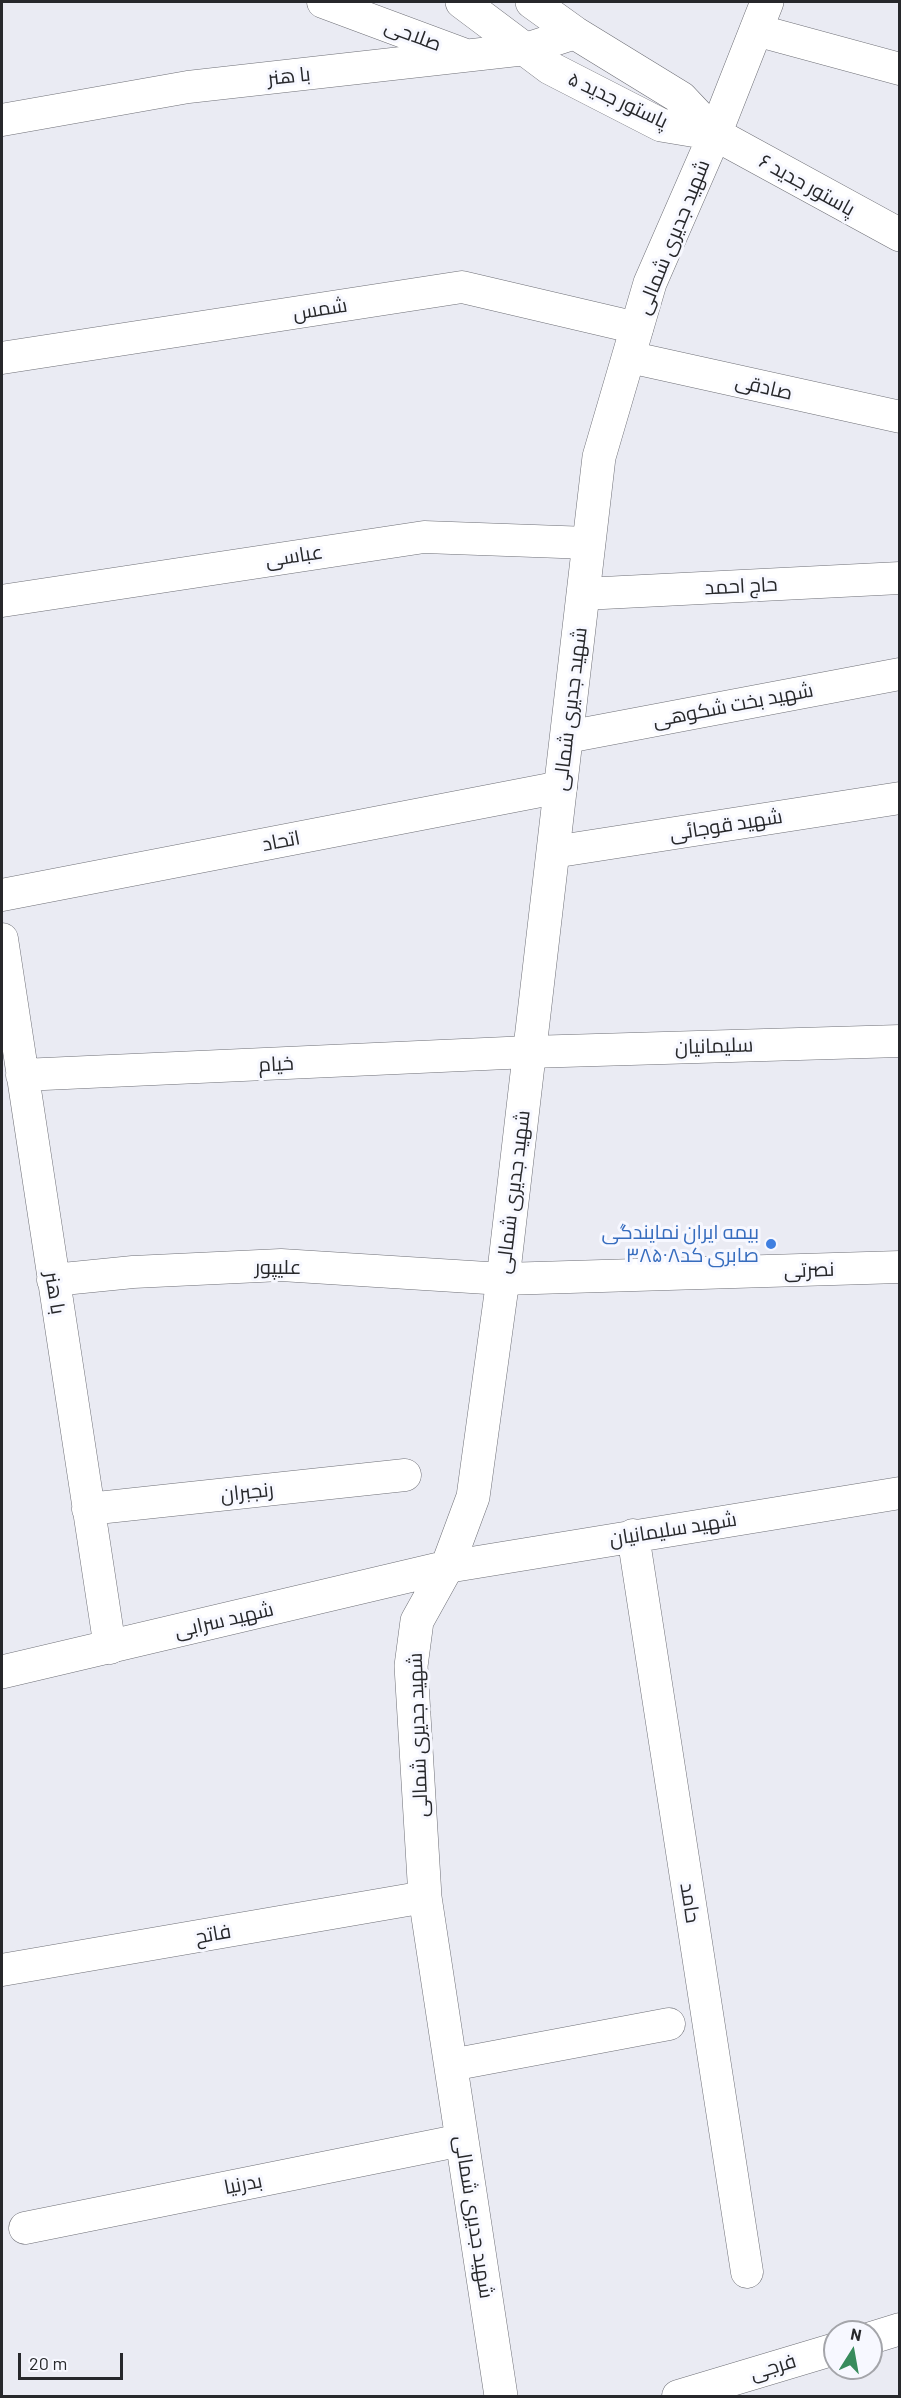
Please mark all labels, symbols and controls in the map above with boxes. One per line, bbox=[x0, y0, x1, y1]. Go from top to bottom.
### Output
street label: صلاحی bbox=[381, 14, 445, 56]
street label: با هنر bbox=[266, 62, 312, 90]
street label: پاستور جدید ۵ bbox=[564, 66, 672, 134]
street label: پاستور جدید ۶ bbox=[755, 149, 859, 221]
street label: شهید جدیری شمالی bbox=[631, 156, 715, 318]
street label: شمس bbox=[291, 293, 349, 325]
street label: صادقی bbox=[733, 369, 795, 405]
street label: عباسی bbox=[264, 540, 324, 572]
street label: حاج احمد bbox=[704, 572, 778, 600]
street label: شهید جدیری شمالی bbox=[548, 626, 592, 792]
street label: شهید بخت شکوهی bbox=[651, 678, 815, 732]
street label: شهید قوجائی bbox=[668, 804, 784, 846]
street label: اتحاد bbox=[260, 826, 302, 856]
street label: سلیمانیان bbox=[674, 1033, 754, 1059]
street label: خیام bbox=[258, 1051, 294, 1077]
street label: شهید جدیری شمالی bbox=[491, 1109, 535, 1275]
place label: بیمه ایران نمایندگی صابری کد۳۸۵۰۸ bbox=[601, 1220, 759, 1267]
marker: بیمه ایران نمایندگی صابری کد۳۸۵۰۸ bbox=[764, 1237, 778, 1251]
street label: علیپور bbox=[255, 1255, 301, 1279]
street label: نصرتی bbox=[783, 1257, 835, 1283]
street label: با هنر bbox=[40, 1270, 70, 1316]
street label: رنجبران bbox=[219, 1477, 275, 1507]
street label: شهید سلیمانیان bbox=[608, 1507, 738, 1551]
street label: شهید سرابی bbox=[172, 1597, 276, 1643]
street label: شهید جدیری شمالی bbox=[403, 1652, 433, 1818]
street label: حامد bbox=[675, 1881, 705, 1925]
street label: فاتح bbox=[193, 1919, 233, 1949]
street label: شهید جدیری شمالی bbox=[449, 2134, 499, 2300]
street label: بدرنیا bbox=[222, 2169, 264, 2199]
north arrow bbox=[823, 2320, 883, 2380]
text: N bbox=[849, 2323, 863, 2344]
scale bar bbox=[21, 2341, 126, 2379]
street label: فرجی bbox=[747, 2349, 799, 2385]
text: 20 m bbox=[29, 2352, 67, 2374]

